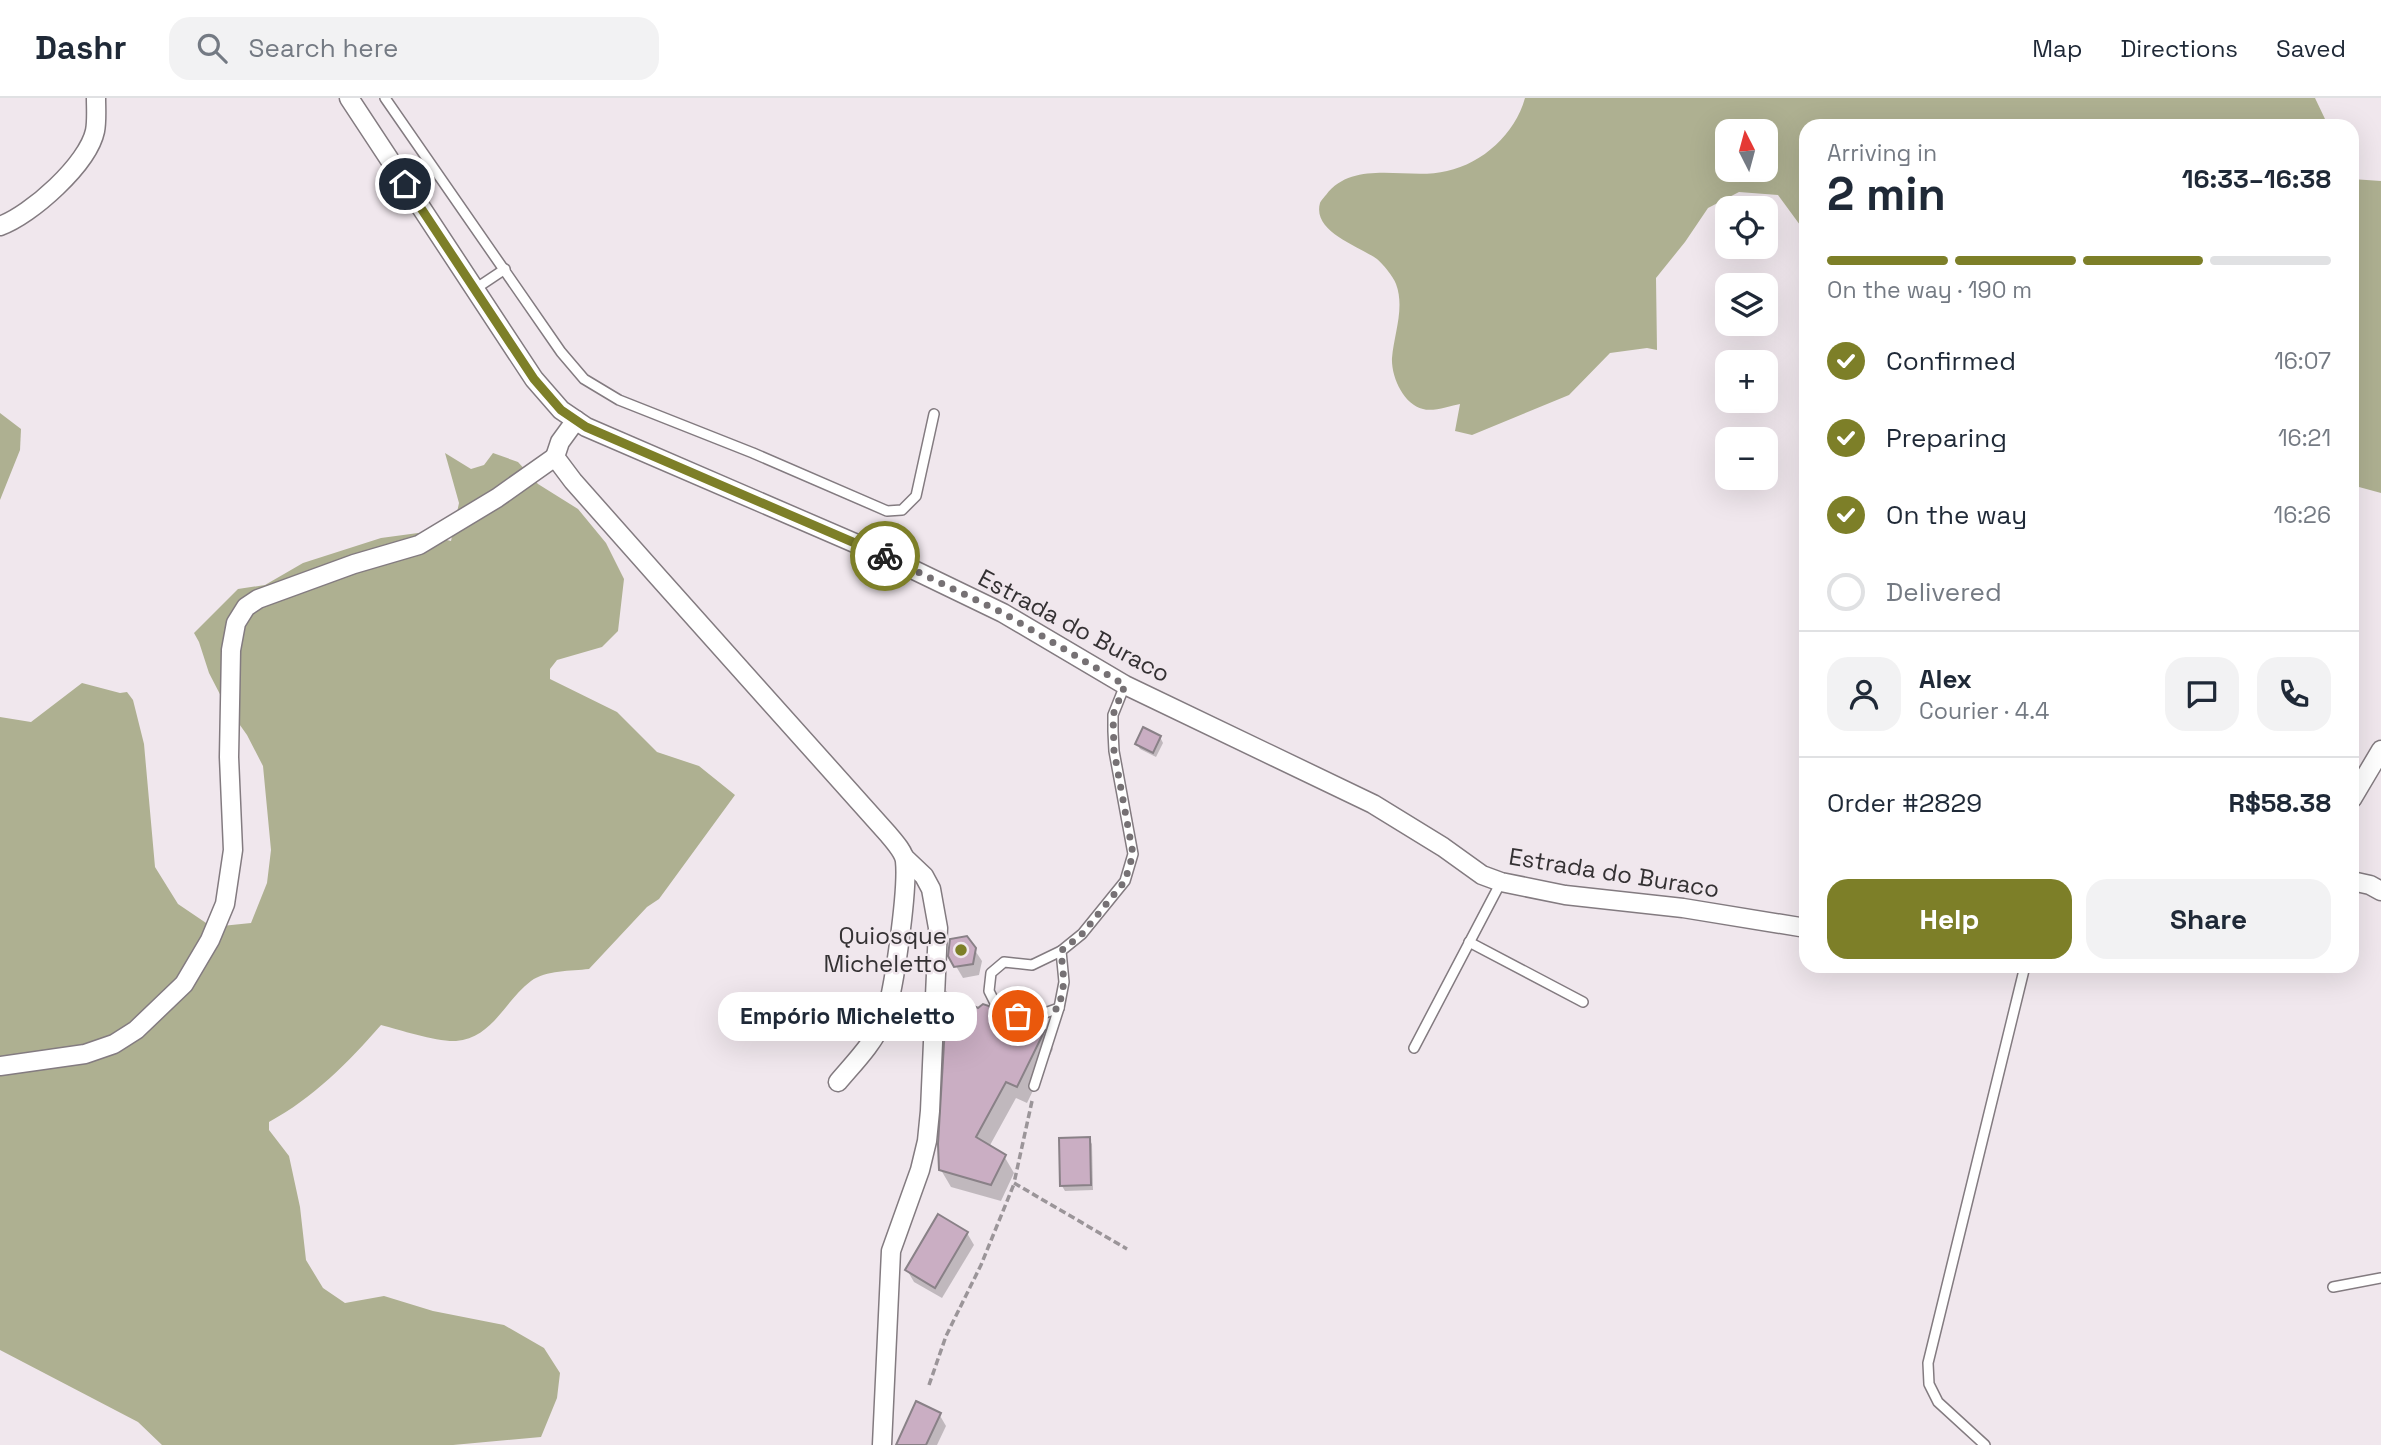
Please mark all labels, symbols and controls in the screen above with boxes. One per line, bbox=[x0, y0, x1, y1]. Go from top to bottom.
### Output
search box bbox=[169, 17, 659, 80]
text: Dashr bbox=[35, 27, 127, 69]
icon: search bbox=[193, 29, 231, 67]
text: Search here bbox=[249, 31, 398, 65]
text: Map bbox=[2032, 33, 2082, 64]
text: Directions bbox=[2120, 33, 2238, 64]
text: Saved bbox=[2276, 33, 2346, 64]
north arrow bbox=[1715, 119, 1778, 182]
map controls bbox=[1715, 119, 1778, 490]
text: Arriving in bbox=[1827, 138, 1937, 168]
pin bbox=[375, 154, 435, 214]
text: 16:33–16:38 bbox=[2182, 162, 2331, 196]
icon: home bbox=[386, 165, 424, 203]
text: 2 min bbox=[1827, 165, 1946, 223]
button: locate bbox=[1715, 196, 1778, 259]
button: layers bbox=[1715, 273, 1778, 336]
text: On the way · 190 m bbox=[1827, 275, 2032, 305]
icon: check bbox=[1827, 342, 1865, 380]
text: Confirmed bbox=[1886, 344, 2016, 378]
text: 16:07 bbox=[2274, 346, 2331, 376]
button: + bbox=[1715, 350, 1778, 413]
icon: check bbox=[1827, 419, 1865, 457]
text: Preparing bbox=[1886, 421, 2007, 455]
text: 16:21 bbox=[2278, 423, 2331, 453]
button: − bbox=[1715, 427, 1778, 490]
icon: check bbox=[1827, 496, 1865, 534]
text: On the way bbox=[1886, 498, 2027, 532]
text: 16:26 bbox=[2274, 500, 2331, 530]
courier bbox=[850, 521, 920, 591]
icon: bike bbox=[866, 537, 904, 575]
street label: Estrada do Buraco bbox=[973, 562, 1175, 689]
text: Delivered bbox=[1886, 575, 2002, 609]
button: person bbox=[1827, 657, 1901, 731]
button: chat bbox=[2165, 657, 2239, 731]
button: phone bbox=[2257, 657, 2331, 731]
text: Alex bbox=[1919, 662, 1972, 696]
text: Courier · 4.4 bbox=[1919, 696, 2049, 726]
text: Order #2829 bbox=[1827, 786, 1982, 820]
text: R$58.38 bbox=[2228, 786, 2331, 820]
street label: Estrada do Buraco bbox=[1507, 841, 1722, 904]
button: Help bbox=[1827, 879, 2072, 959]
button: Share bbox=[2086, 879, 2331, 959]
place label: Quiosque Micheletto bbox=[823, 920, 947, 979]
marker: Quiosque Micheletto bbox=[953, 942, 969, 958]
pin bbox=[988, 986, 1048, 1046]
callout: Empório Micheletto bbox=[717, 992, 976, 1040]
icon: bag bbox=[999, 997, 1037, 1035]
text: Empório Micheletto bbox=[740, 1001, 955, 1031]

